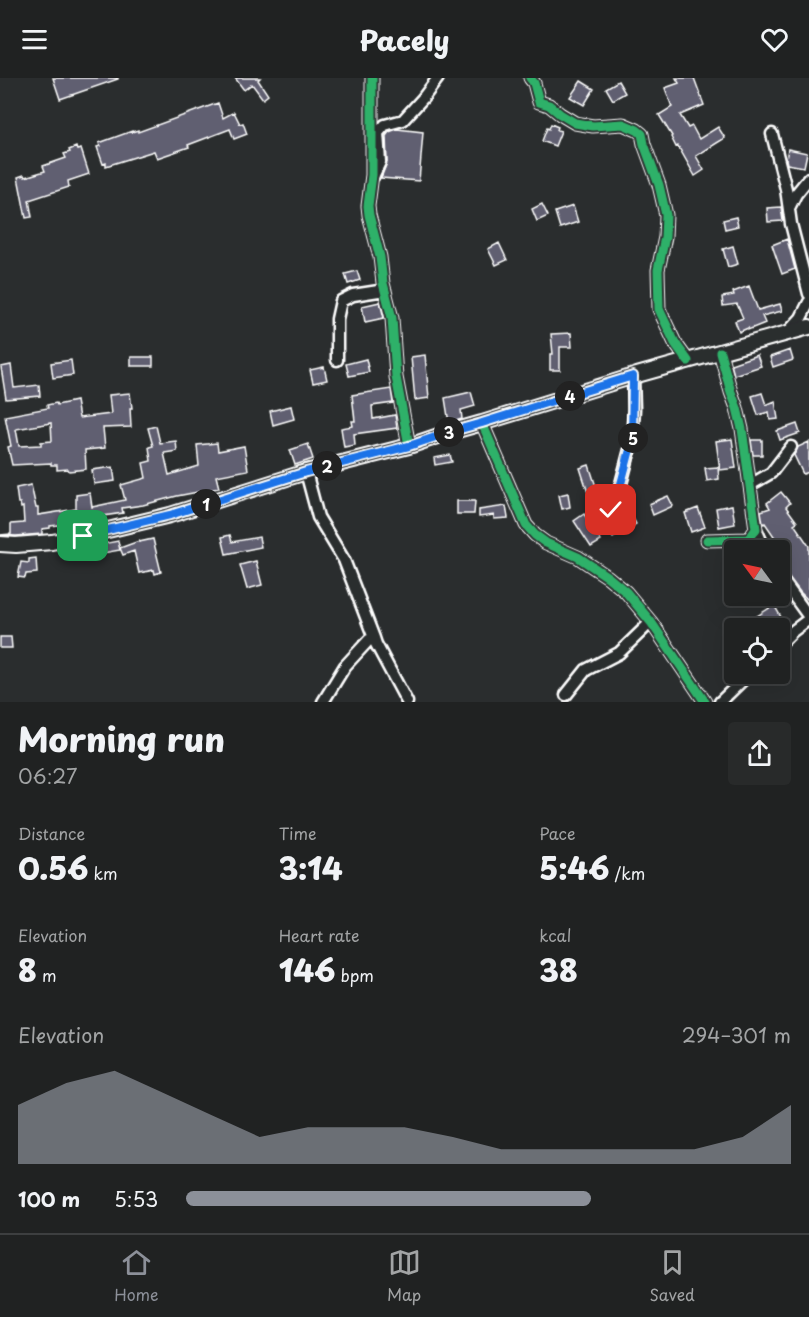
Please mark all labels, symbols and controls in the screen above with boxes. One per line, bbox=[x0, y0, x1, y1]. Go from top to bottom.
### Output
text: Pacely bbox=[360, 19, 449, 60]
icon: menu bbox=[18, 23, 51, 56]
icon: heart bbox=[758, 23, 791, 56]
pin: 4 bbox=[555, 381, 585, 411]
text: 4 bbox=[565, 384, 575, 408]
pin: 3 bbox=[434, 417, 464, 447]
text: 3 bbox=[444, 420, 454, 444]
pin: 5 bbox=[618, 423, 648, 453]
text: 5 bbox=[628, 426, 638, 450]
pin: 2 bbox=[312, 451, 342, 481]
text: 2 bbox=[321, 454, 333, 478]
pin bbox=[585, 484, 636, 535]
pin: 1 bbox=[191, 489, 221, 519]
text: 1 bbox=[202, 492, 210, 516]
icon: check bbox=[594, 493, 627, 526]
pin bbox=[57, 510, 108, 561]
icon: arrive bbox=[66, 519, 99, 552]
north arrow bbox=[724, 540, 790, 606]
map controls bbox=[724, 540, 790, 684]
button: locate bbox=[724, 618, 790, 684]
text: Morning run bbox=[18, 713, 225, 763]
button: share bbox=[728, 722, 791, 785]
text: 06:27 bbox=[18, 761, 77, 791]
text: Distance bbox=[18, 821, 85, 845]
text: Time bbox=[279, 821, 316, 845]
text: Pace bbox=[539, 821, 575, 845]
text: 0.56 bbox=[18, 845, 88, 890]
text: 3:14 bbox=[279, 845, 343, 890]
text: 5:46 bbox=[539, 845, 609, 890]
text: km bbox=[88, 861, 118, 885]
text: /km bbox=[609, 861, 645, 885]
text: Elevation bbox=[18, 923, 87, 947]
text: Heart rate bbox=[279, 923, 359, 947]
text: kcal bbox=[539, 923, 571, 947]
text: 8 bbox=[18, 947, 37, 992]
text: 146 bbox=[279, 947, 336, 992]
text: 38 bbox=[539, 947, 578, 992]
text: m bbox=[37, 963, 57, 987]
text: bpm bbox=[336, 963, 374, 987]
text: Elevation bbox=[18, 1020, 104, 1050]
text: 294–301 m bbox=[682, 1020, 791, 1050]
text: 100 m bbox=[18, 1184, 80, 1214]
text: 5:53 bbox=[114, 1184, 158, 1214]
tab: Home bbox=[114, 1246, 159, 1306]
tab: Map bbox=[387, 1246, 421, 1306]
tab: Saved bbox=[649, 1246, 695, 1306]

